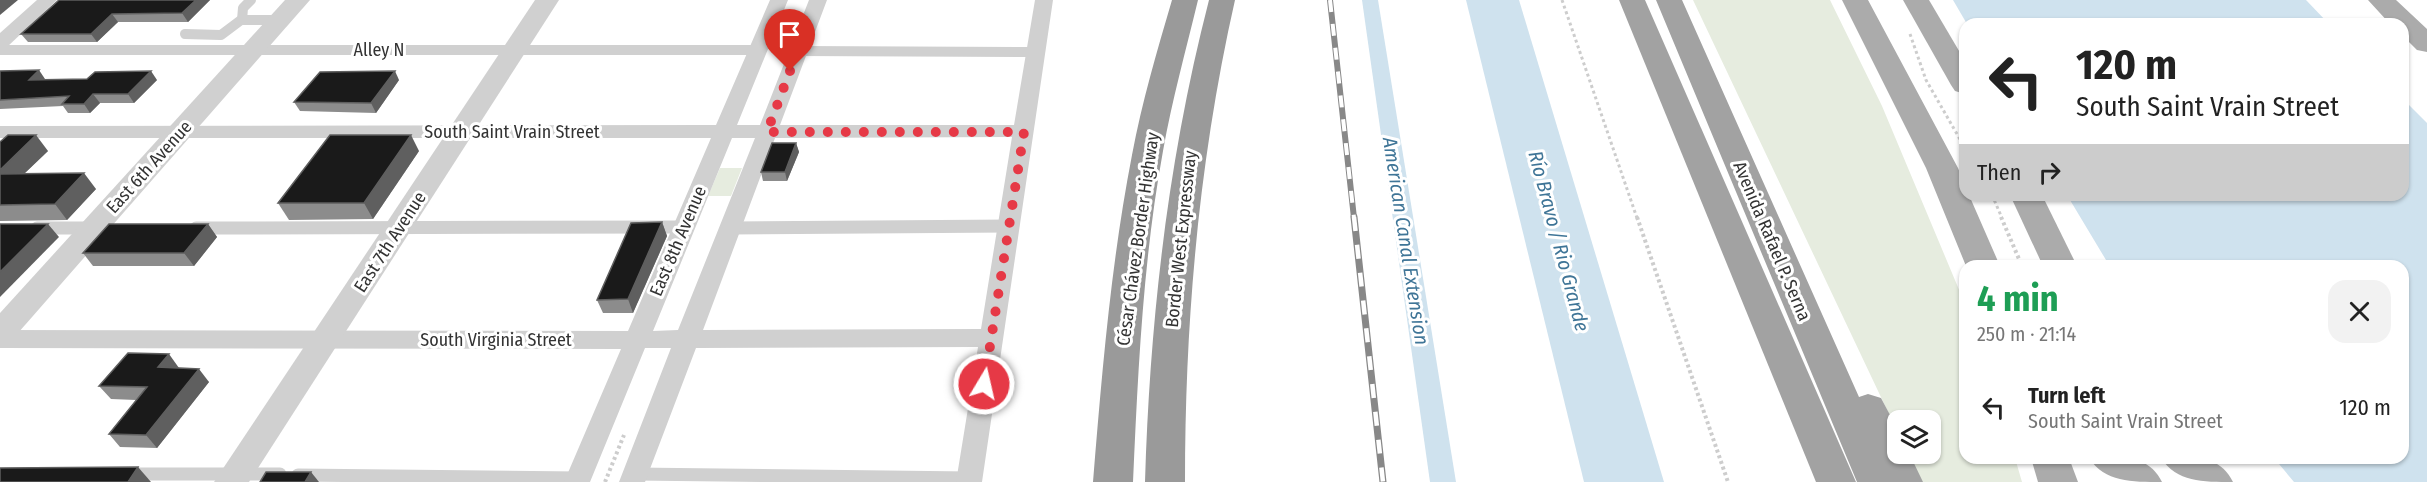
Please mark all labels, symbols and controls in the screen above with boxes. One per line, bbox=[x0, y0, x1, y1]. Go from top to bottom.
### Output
pin bbox=[764, 9, 815, 71]
icon: arrive bbox=[773, 18, 806, 51]
street label: Alley N bbox=[354, 39, 404, 61]
text: 120 m bbox=[2076, 40, 2177, 90]
icon: left bbox=[1977, 42, 2055, 120]
text: South Saint Vrain Street bbox=[2076, 91, 2339, 123]
street label: East 6th Avenue bbox=[102, 116, 197, 218]
street label: South Saint Vrain Street bbox=[424, 121, 600, 143]
street label: César Chávez Border Highway bbox=[1112, 131, 1164, 347]
water label: American Canal Extension bbox=[1378, 134, 1434, 347]
water label: Río Bravo / Rio Grande bbox=[1523, 148, 1595, 334]
street label: Border West Expressway bbox=[1161, 149, 1201, 329]
icon: right bbox=[2033, 156, 2066, 189]
street label: Avenida Rafael P. Serna bbox=[1728, 158, 1816, 324]
text: Then bbox=[1977, 159, 2021, 186]
street label: East 8th Avenue bbox=[645, 183, 711, 299]
street label: East 7th Avenue bbox=[349, 187, 431, 297]
text: 4 min bbox=[1977, 277, 2059, 321]
button: close bbox=[2328, 280, 2391, 343]
text: 250 m · 21:14 bbox=[1977, 322, 2076, 346]
street label: South Virginia Street bbox=[420, 329, 572, 351]
position arrow bbox=[952, 352, 1016, 416]
text: Turn left bbox=[2028, 382, 2106, 409]
icon: left bbox=[1977, 391, 2010, 424]
text: 120 m bbox=[2339, 394, 2391, 421]
text: South Saint Vrain Street bbox=[2028, 409, 2223, 433]
map controls bbox=[1887, 410, 1941, 464]
button: layers bbox=[1887, 410, 1941, 464]

